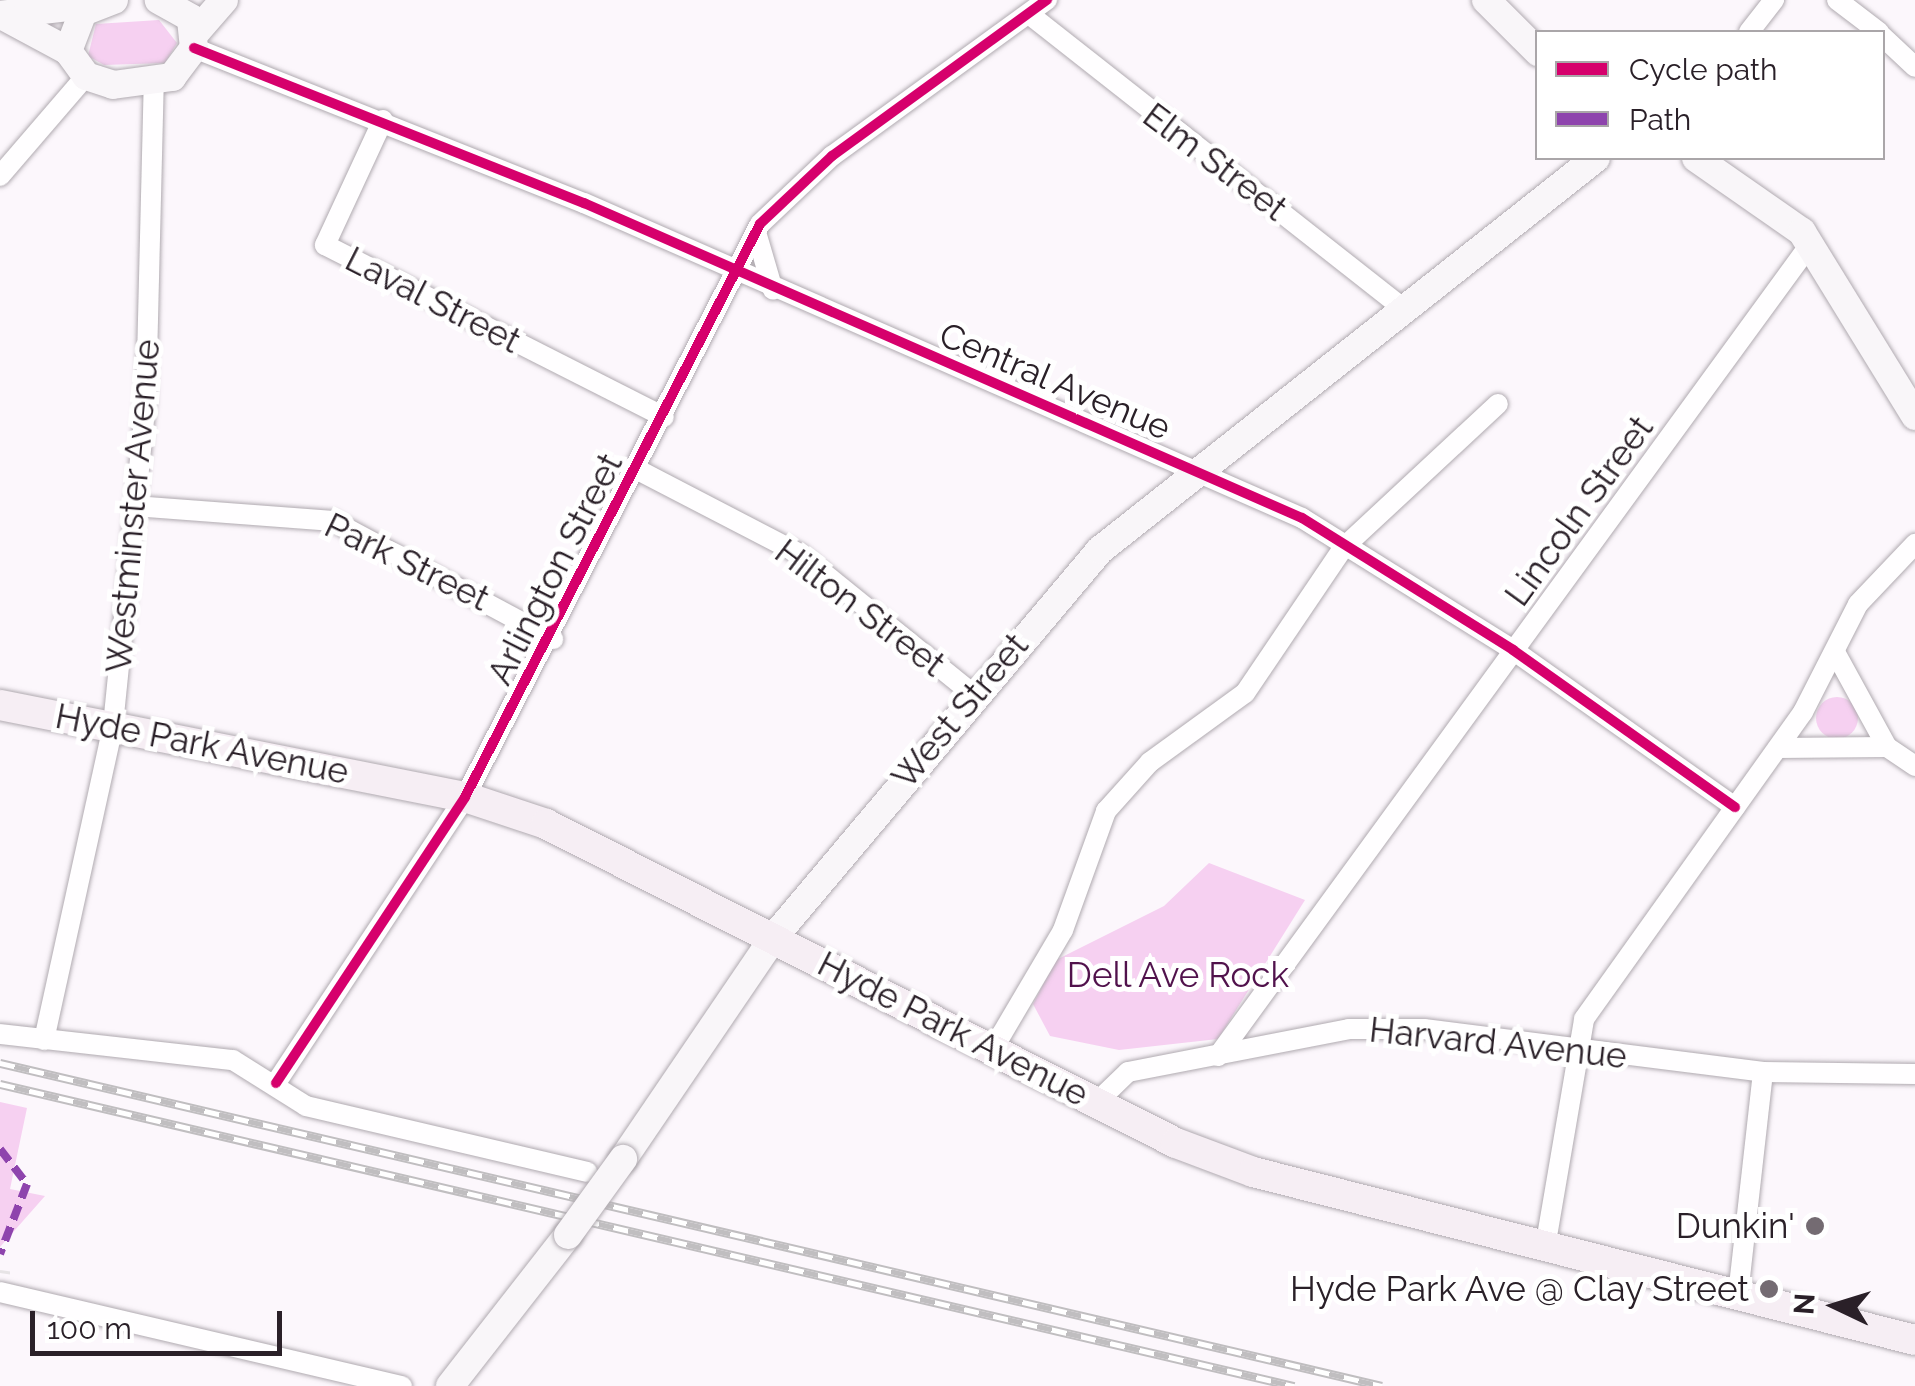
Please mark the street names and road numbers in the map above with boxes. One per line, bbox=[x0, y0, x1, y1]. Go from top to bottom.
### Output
street label: Elm Street bbox=[1135, 94, 1295, 230]
street label: Laval Street bbox=[338, 238, 528, 362]
street label: Central Avenue bbox=[932, 313, 1178, 449]
street label: Westminster Avenue bbox=[97, 337, 169, 675]
street label: Lincoln Street bbox=[1496, 408, 1662, 614]
street label: Arlington Street bbox=[479, 446, 631, 692]
street label: Park Street bbox=[318, 504, 496, 620]
street label: Hilton Street bbox=[767, 531, 953, 685]
street label: West Street bbox=[883, 625, 1037, 797]
street label: Hyde Park Avenue bbox=[51, 695, 353, 793]
street label: Hyde Park Avenue bbox=[810, 943, 1096, 1115]
street label: Harvard Avenue bbox=[1367, 1009, 1629, 1077]

